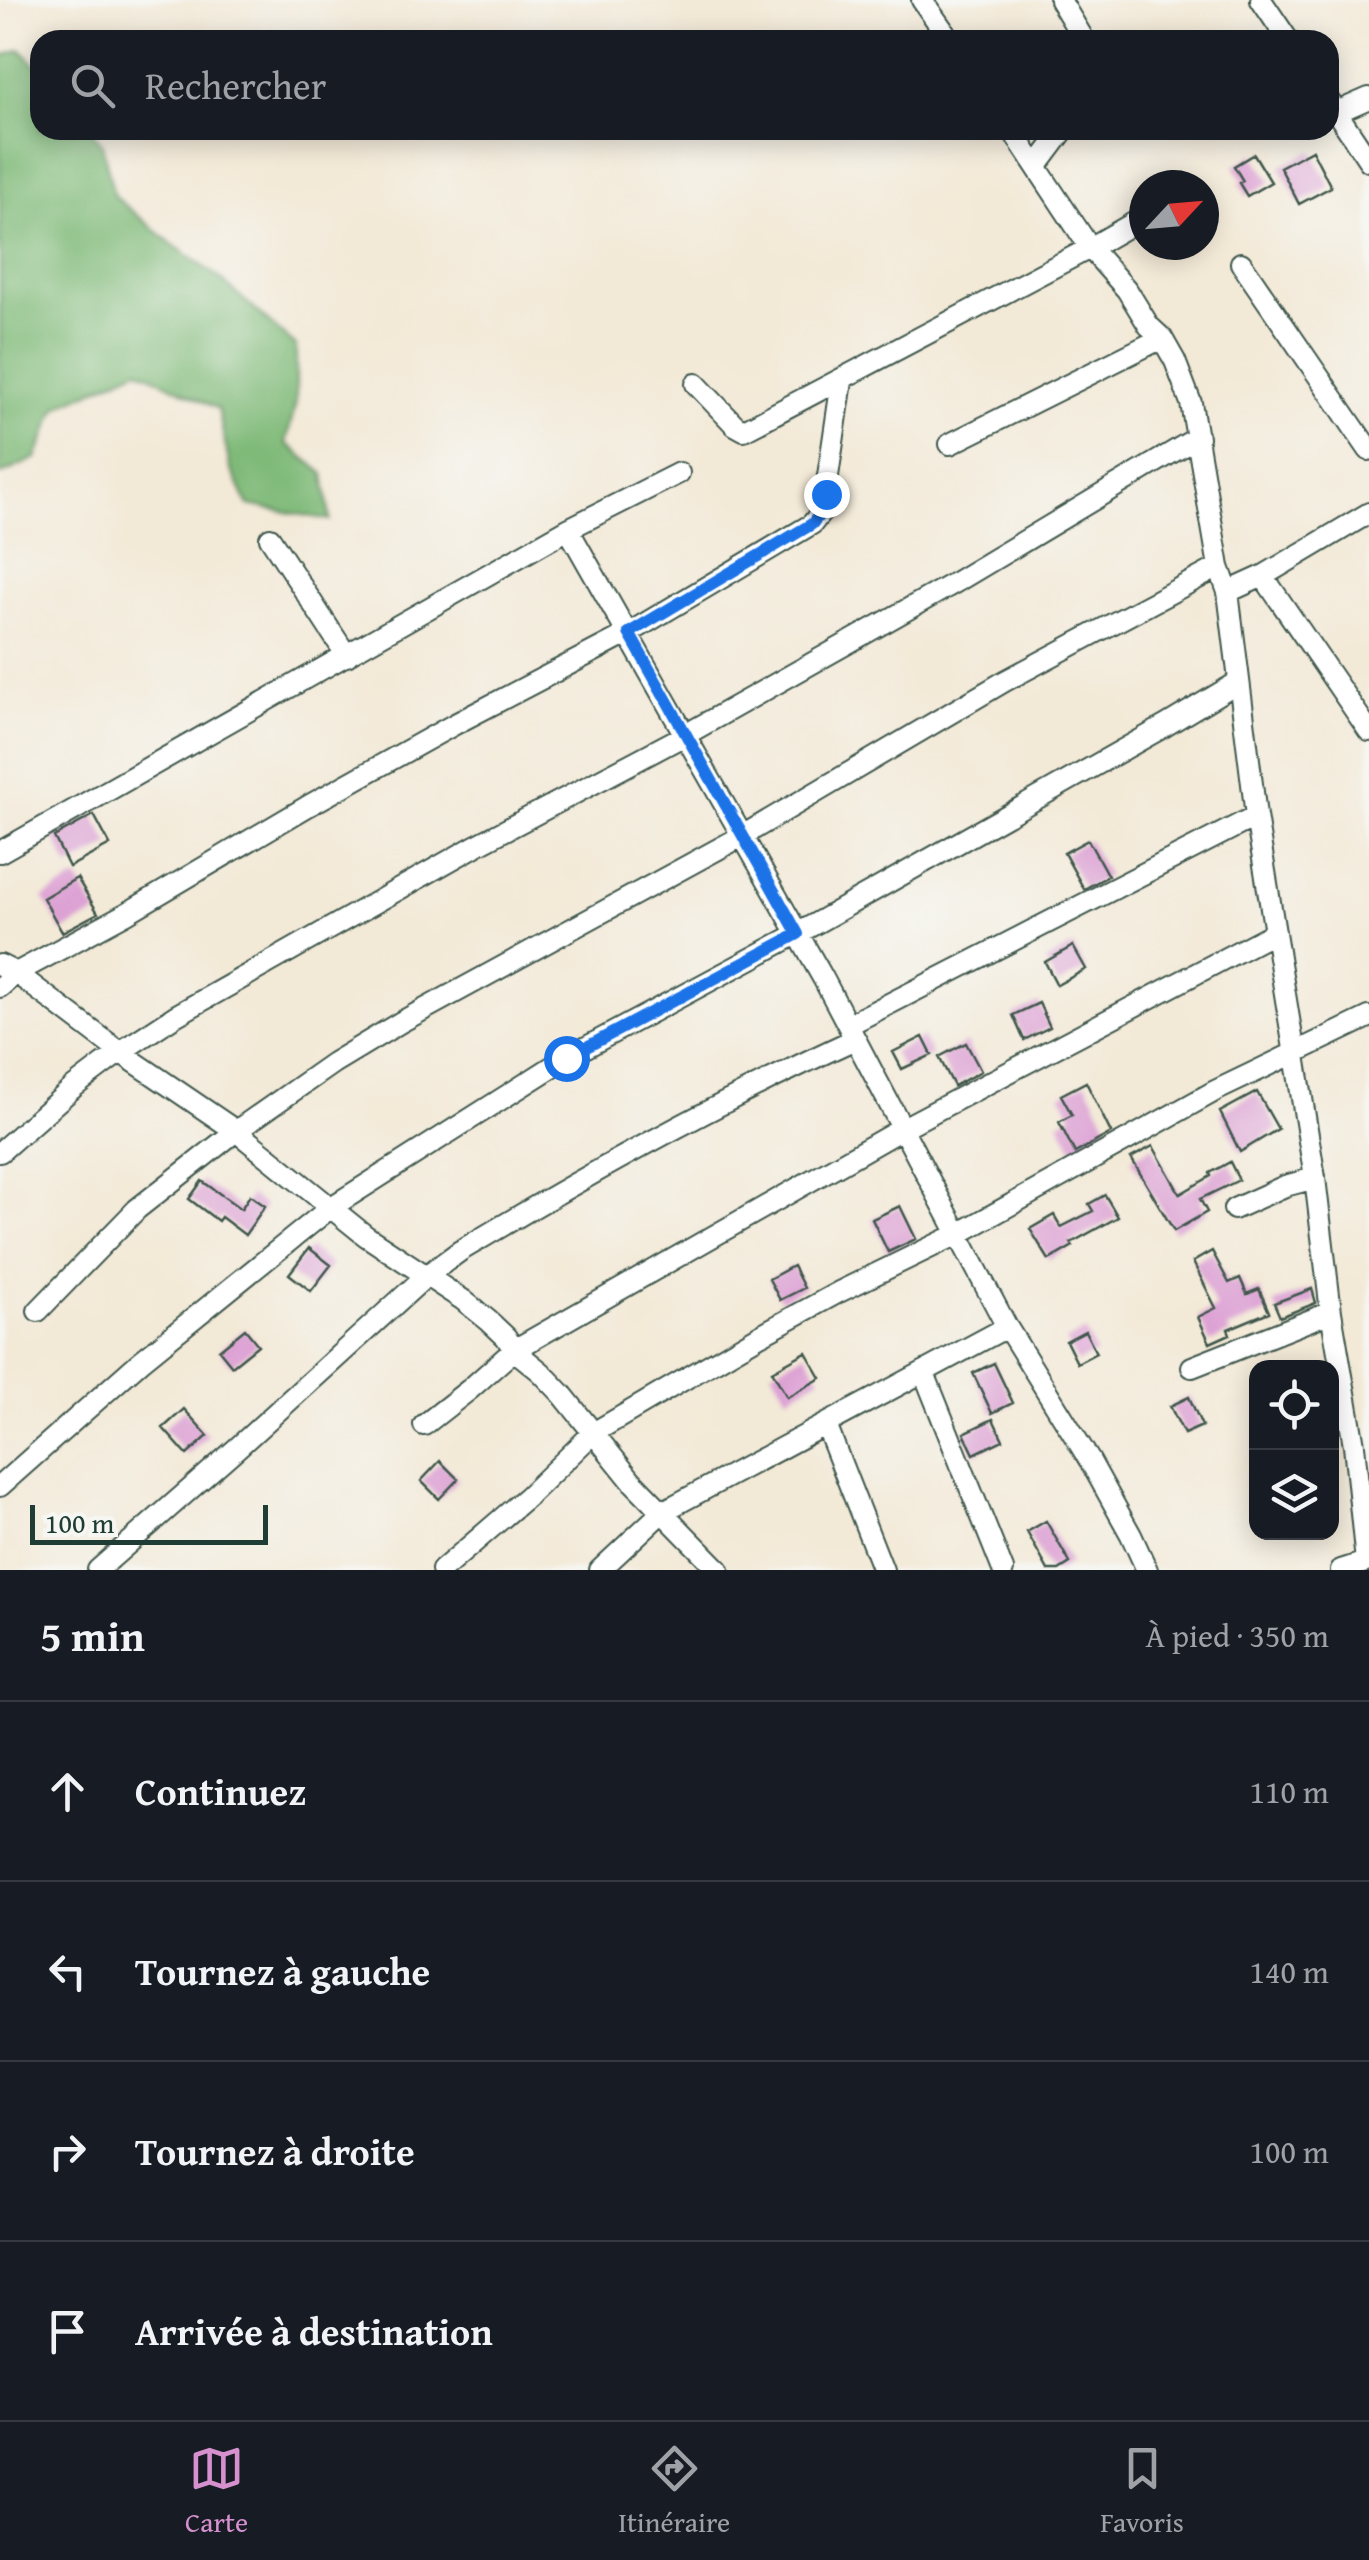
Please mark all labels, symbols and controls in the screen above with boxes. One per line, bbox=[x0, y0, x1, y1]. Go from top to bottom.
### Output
search box bbox=[30, 30, 1339, 140]
text: Rechercher bbox=[145, 57, 326, 113]
icon: search bbox=[65, 58, 120, 113]
north arrow bbox=[1129, 170, 1219, 260]
route end bbox=[804, 472, 850, 518]
route start bbox=[544, 1036, 590, 1082]
map controls bbox=[1249, 1360, 1339, 1540]
button: locate bbox=[1249, 1360, 1339, 1450]
button: layers bbox=[1249, 1450, 1339, 1540]
scale bar bbox=[30, 1500, 268, 1544]
text: 100 m bbox=[45, 1502, 114, 1543]
text: 5 min bbox=[40, 1605, 145, 1666]
text: À pied · 350 m bbox=[1145, 1612, 1329, 1659]
text: Continuez bbox=[135, 1763, 306, 1819]
icon: ahead bbox=[40, 1764, 95, 1819]
text: 110 m bbox=[1250, 1768, 1329, 1815]
text: Tournez à gauche bbox=[135, 1943, 430, 1999]
icon: left bbox=[40, 1944, 95, 1999]
text: 140 m bbox=[1250, 1948, 1329, 1995]
text: Tournez à droite bbox=[135, 2123, 415, 2179]
icon: right bbox=[40, 2124, 95, 2179]
text: 100 m bbox=[1250, 2128, 1329, 2175]
text: Arrivée à destination bbox=[135, 2303, 493, 2359]
icon: arrive bbox=[40, 2304, 95, 2359]
tab: Carte bbox=[185, 2441, 248, 2542]
tab: Itinéraire bbox=[618, 2441, 730, 2542]
tab: Favoris bbox=[1100, 2441, 1184, 2542]

